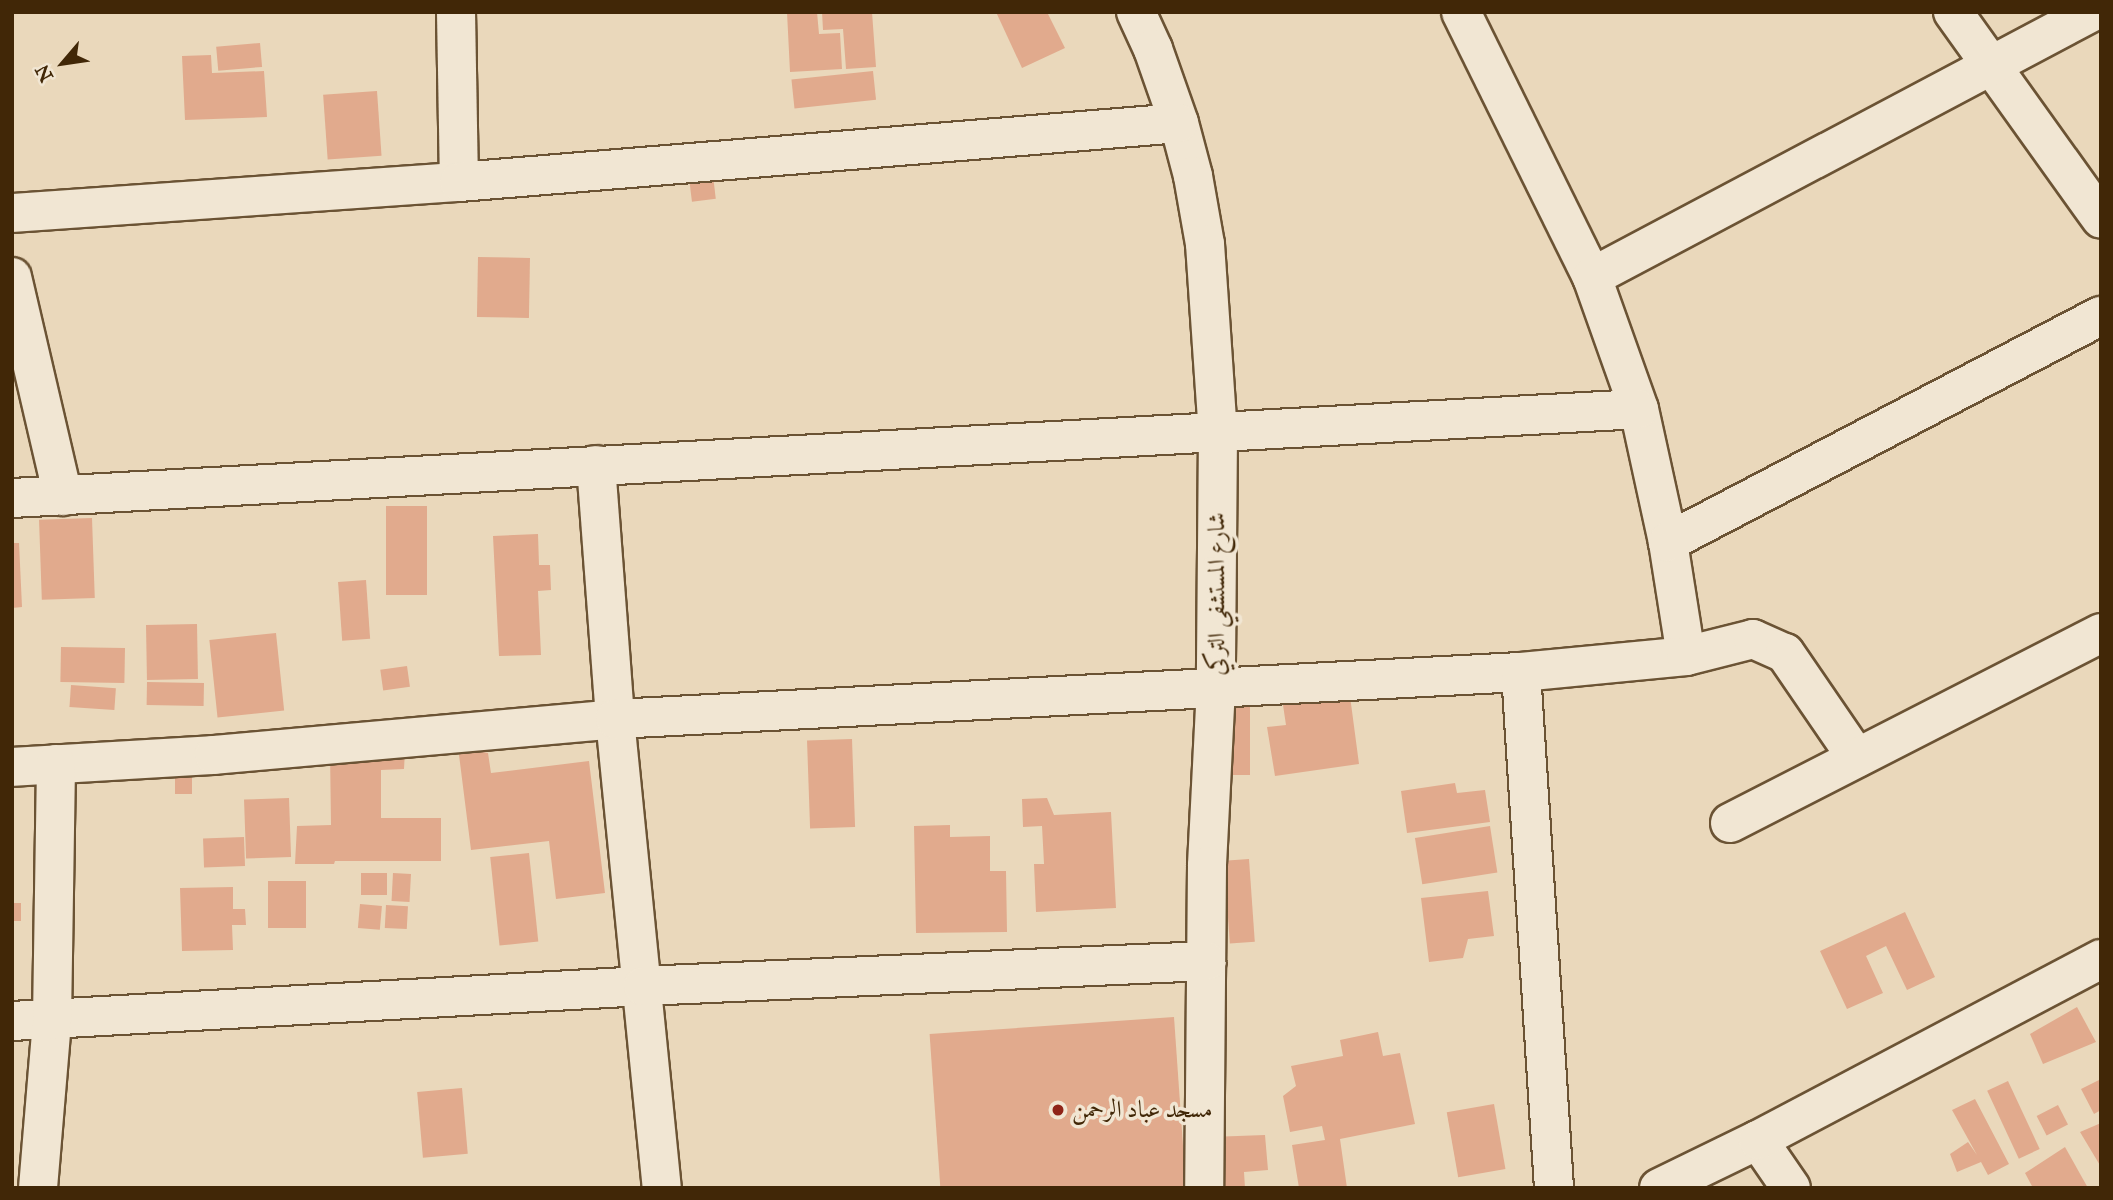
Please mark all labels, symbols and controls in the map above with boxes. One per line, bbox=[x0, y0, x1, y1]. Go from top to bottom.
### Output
north arrow bbox=[28, 28, 98, 98]
text: N bbox=[30, 61, 58, 86]
street label: شارع المستشفي التركي bbox=[1203, 512, 1231, 676]
place label: مسجد عباد الرحمن bbox=[1072, 1096, 1213, 1124]
marker: مسجد عباد الرحمن bbox=[1050, 1102, 1066, 1118]

